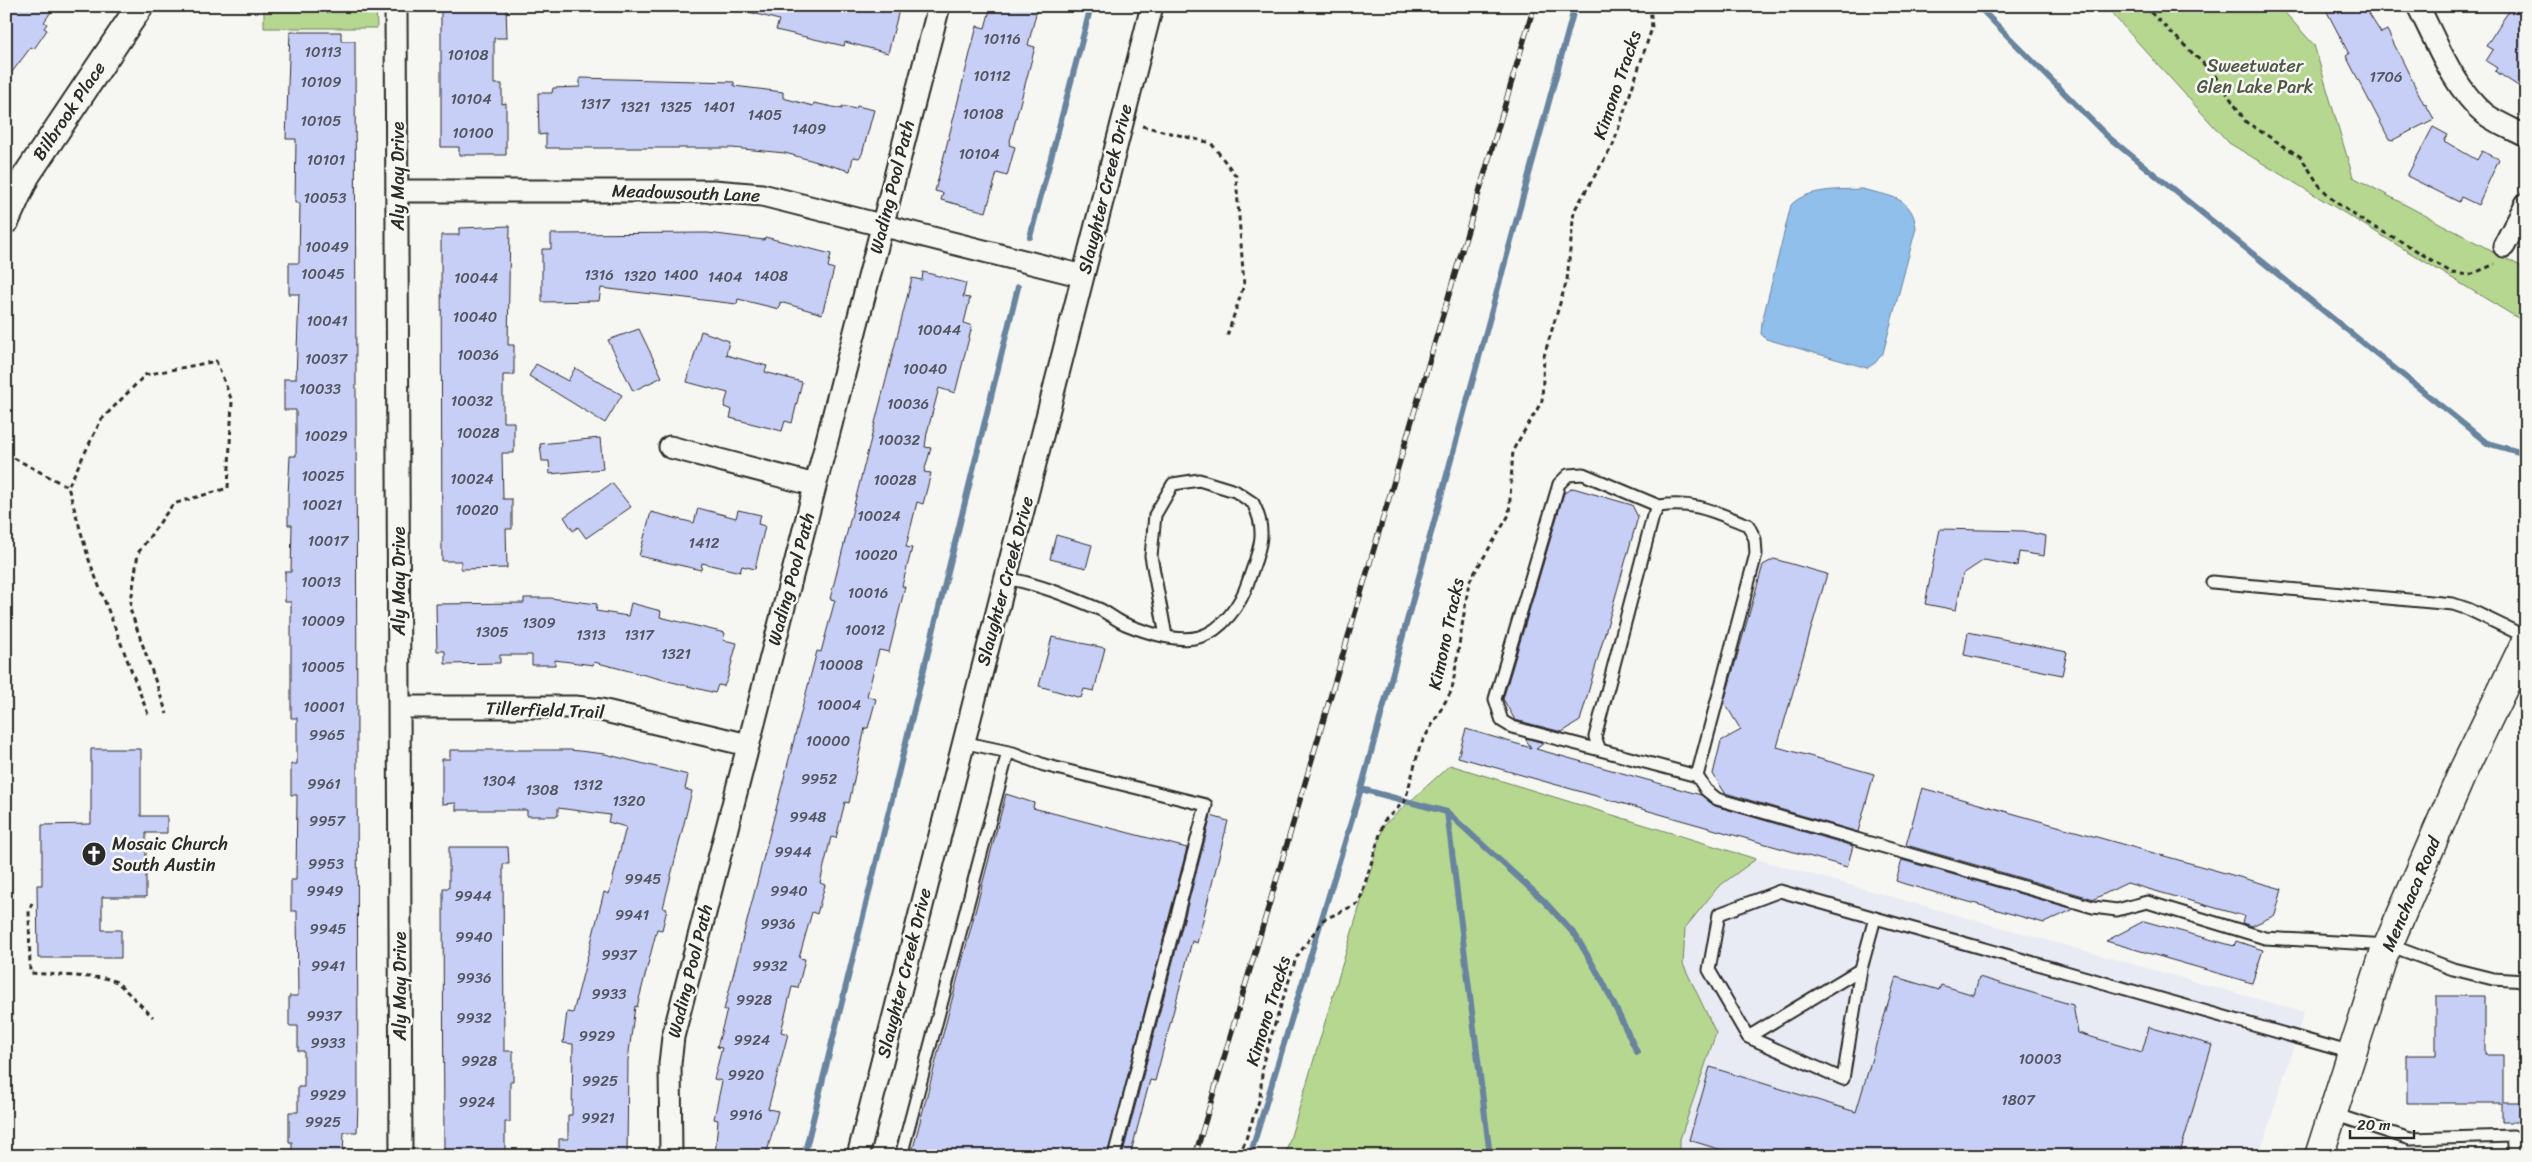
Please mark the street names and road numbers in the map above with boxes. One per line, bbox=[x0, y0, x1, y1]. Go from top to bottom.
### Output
street label: Kimono Tracks bbox=[1583, 26, 1651, 144]
street label: Bilbrook Place bbox=[24, 55, 114, 167]
street label: Slaughter Creek Drive bbox=[1068, 101, 1142, 277]
street label: Wading Pool Path bbox=[860, 117, 924, 257]
street label: Aly May Drive bbox=[382, 121, 414, 231]
street label: Meadowsouth Lane bbox=[611, 174, 761, 212]
street label: Slaughter Creek Drive bbox=[967, 493, 1043, 669]
street label: Wading Pool Path bbox=[758, 509, 824, 649]
street label: Aly May Drive bbox=[383, 526, 415, 636]
street label: Kimono Tracks bbox=[1419, 575, 1474, 693]
street label: Tillerfield Trail bbox=[485, 692, 606, 728]
street label: Menchaca Road bbox=[2372, 830, 2450, 957]
street label: Slaughter Creek Drive bbox=[867, 885, 941, 1061]
street label: Wading Pool Path bbox=[658, 901, 722, 1041]
street label: Aly May Drive bbox=[384, 931, 416, 1041]
street label: Kimono Tracks bbox=[1236, 951, 1300, 1070]

